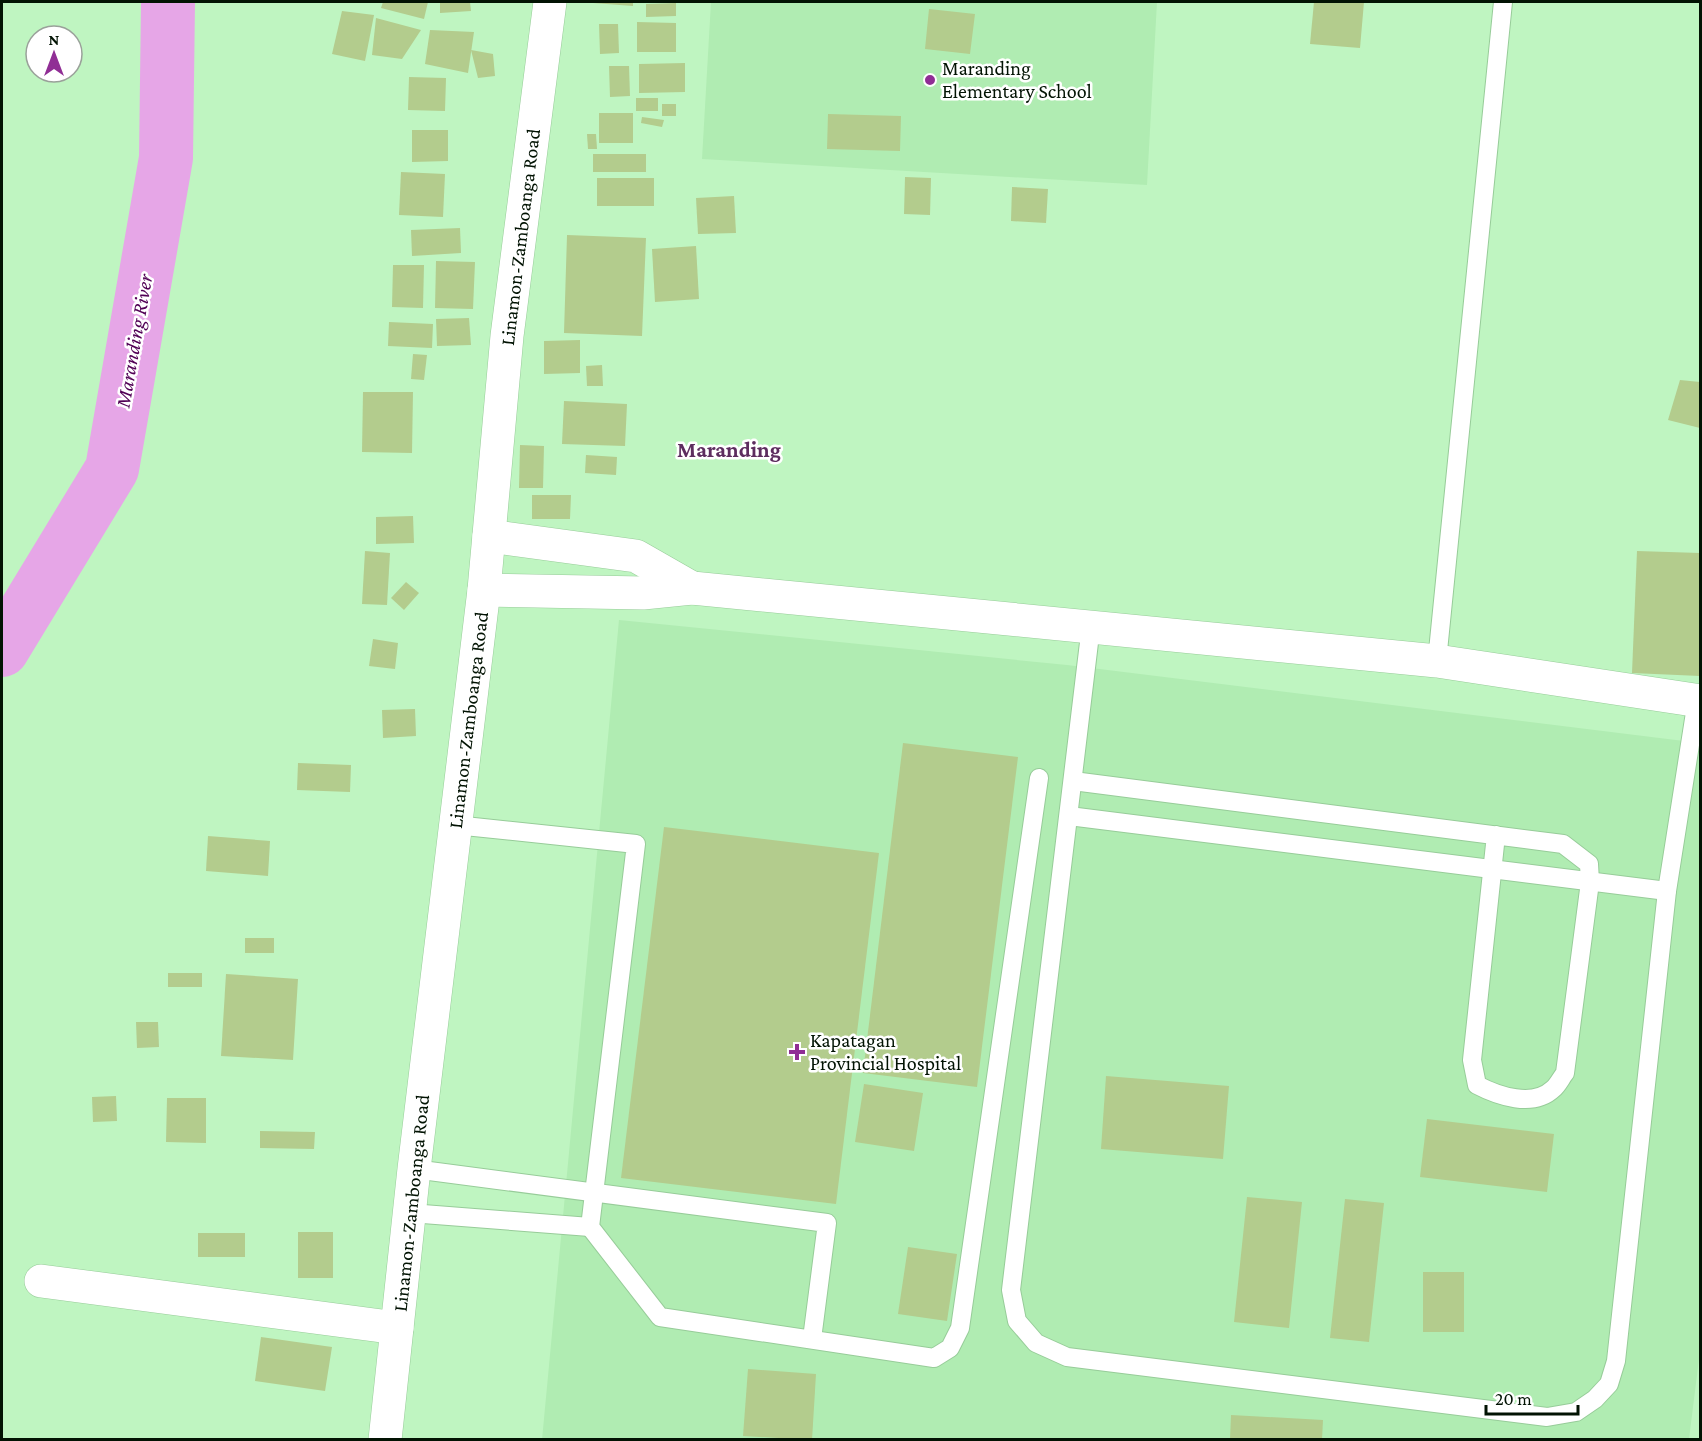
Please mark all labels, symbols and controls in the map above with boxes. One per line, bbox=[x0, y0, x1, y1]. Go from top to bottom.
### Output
north arrow bbox=[24, 24, 84, 84]
text: N bbox=[49, 31, 60, 48]
place label: Maranding Elementary School bbox=[942, 57, 1092, 103]
marker: Maranding Elementary School bbox=[923, 73, 937, 87]
street label: Linamon-Zamboanga Road bbox=[496, 127, 545, 347]
water label: Maranding River bbox=[110, 272, 158, 411]
district label: Maranding bbox=[677, 437, 781, 462]
street label: Linamon-Zamboanga Road bbox=[444, 610, 493, 830]
place label: Kapatagan Provincial Hospital bbox=[810, 1029, 961, 1075]
marker: Kapatagan Provincial Hospital bbox=[788, 1043, 806, 1061]
street label: Linamon-Zamboanga Road bbox=[389, 1093, 434, 1313]
scale bar bbox=[1486, 1378, 1578, 1416]
text: 20 m bbox=[1495, 1389, 1532, 1409]

